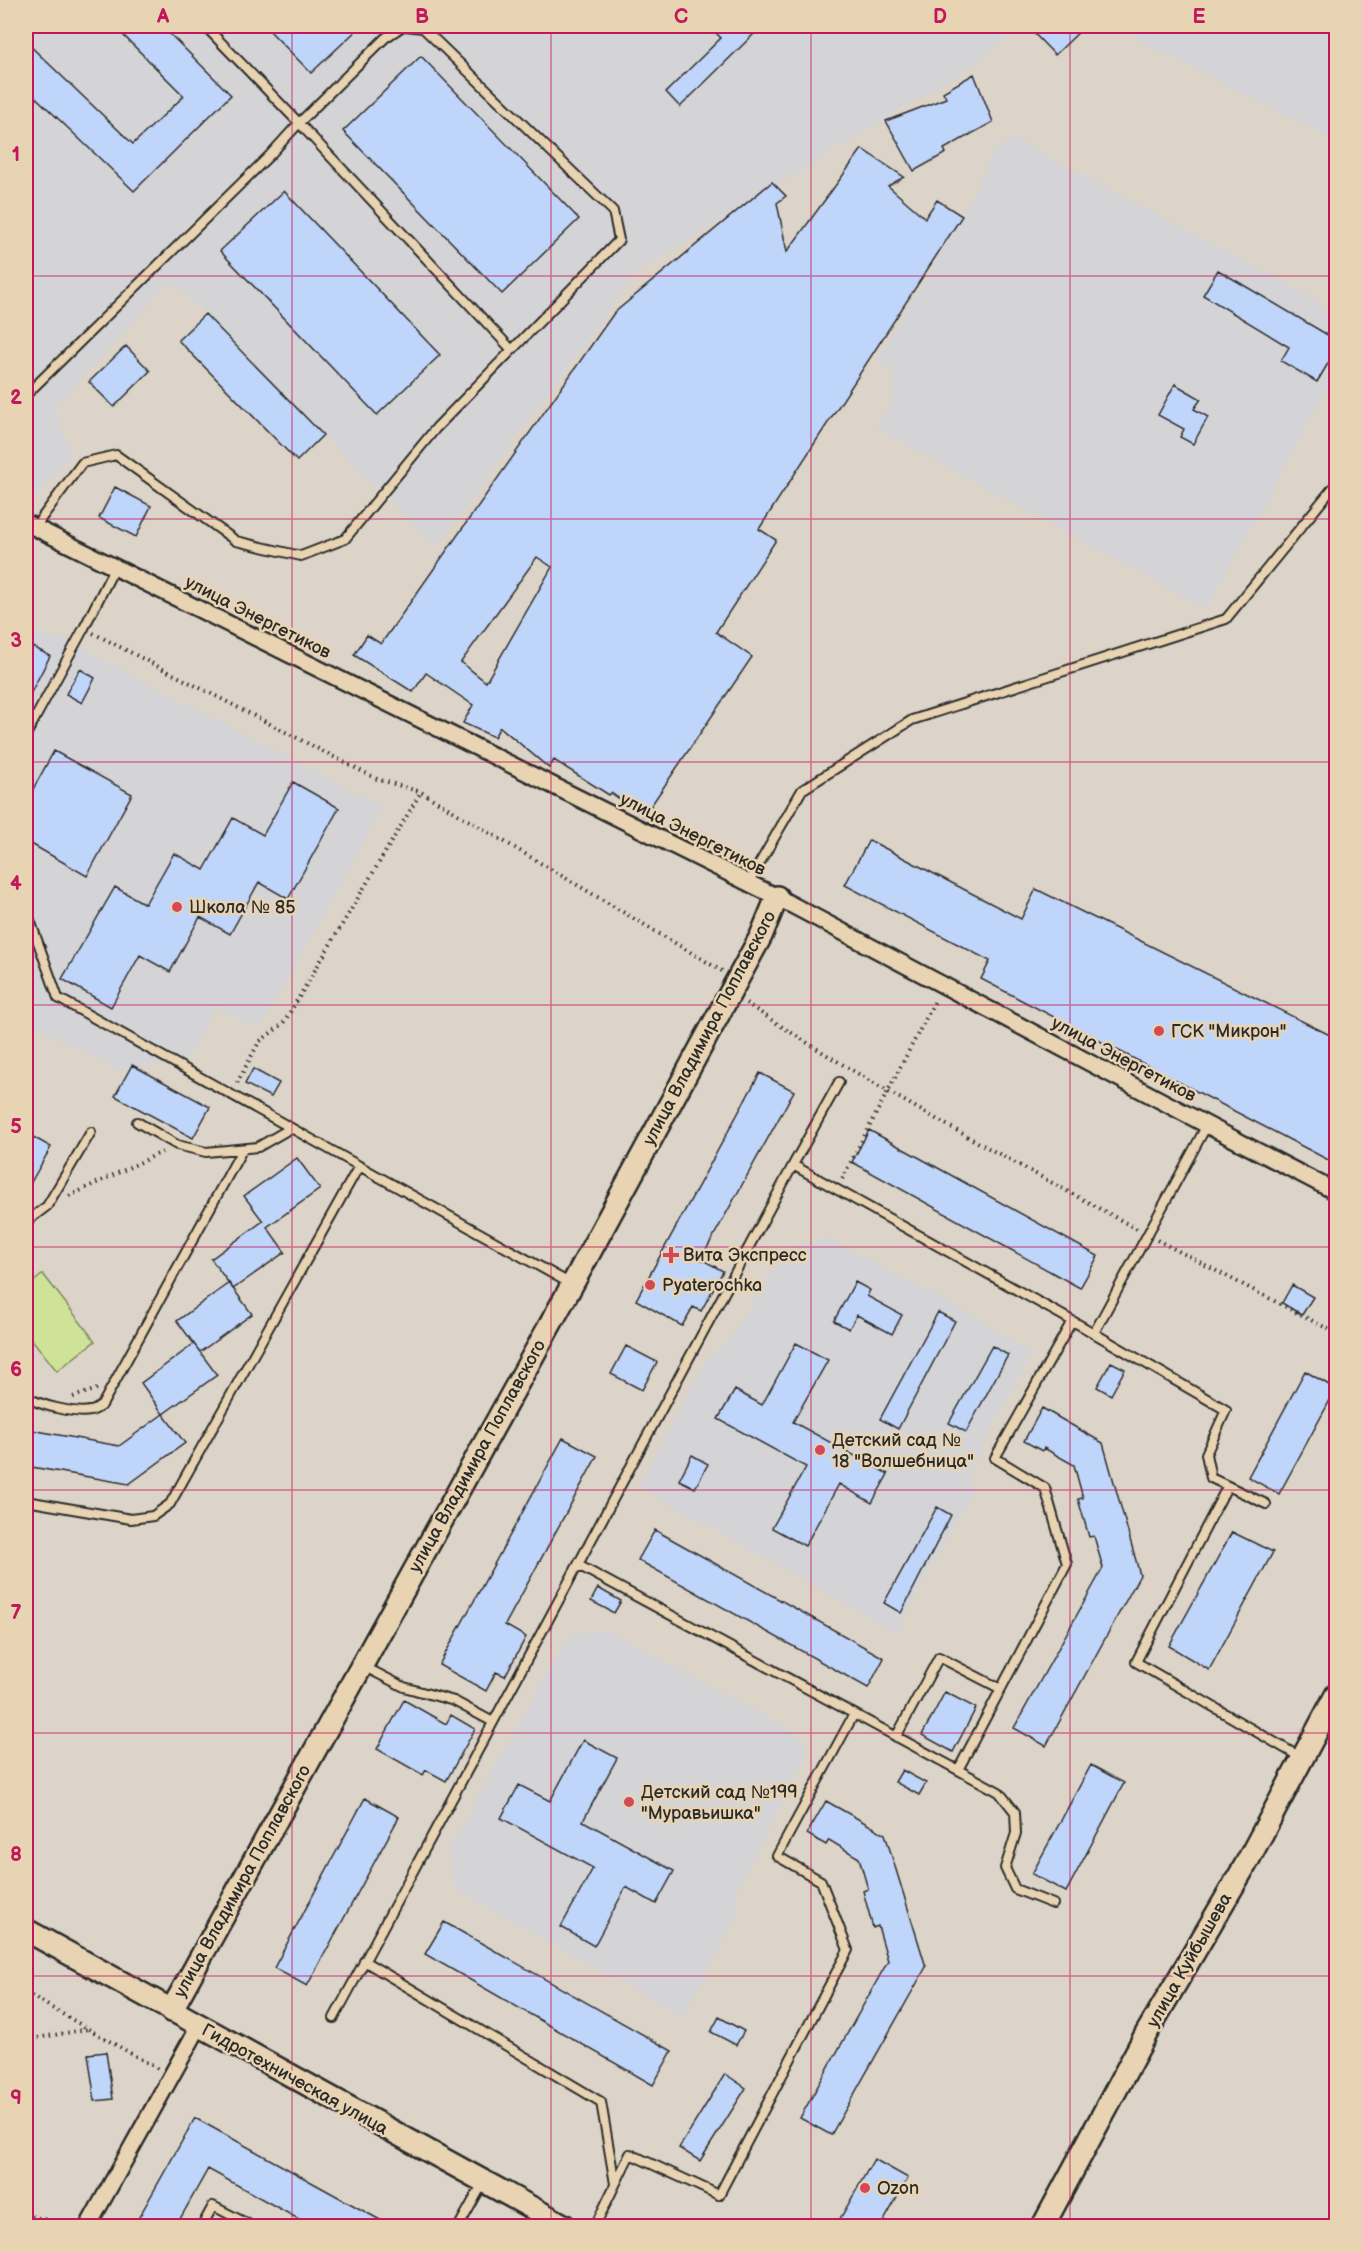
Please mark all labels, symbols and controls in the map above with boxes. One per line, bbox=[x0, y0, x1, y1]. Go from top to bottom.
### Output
text: A bbox=[156, 5, 170, 29]
text: B bbox=[415, 5, 429, 29]
text: C bbox=[674, 5, 688, 29]
text: D bbox=[933, 5, 947, 29]
text: E bbox=[1193, 5, 1206, 29]
text: 1 bbox=[12, 143, 20, 167]
text: 2 bbox=[10, 386, 22, 410]
street label: улица Энергетиков bbox=[181, 572, 335, 664]
text: 3 bbox=[10, 629, 22, 653]
street label: улица Энергетиков bbox=[616, 789, 770, 881]
text: 4 bbox=[10, 872, 22, 896]
place label: Школа № 85 bbox=[189, 897, 296, 918]
marker: Школа № 85 bbox=[170, 900, 184, 914]
street label: улица Владимира Поплавского bbox=[639, 907, 780, 1149]
street label: улица Энергетиков bbox=[1048, 1012, 1200, 1107]
place label: ГСК "Микрон" bbox=[1171, 1021, 1286, 1042]
marker: ГСК "Микрон" bbox=[1152, 1024, 1166, 1038]
text: 5 bbox=[10, 1115, 22, 1139]
place label: Вита Экспресс bbox=[683, 1245, 807, 1266]
marker: Вита Экспресс bbox=[664, 1248, 678, 1262]
place label: Pyaterochka bbox=[662, 1275, 762, 1296]
marker: Pyaterochka bbox=[643, 1278, 657, 1292]
street label: улица Владимира Поплавского bbox=[405, 1336, 550, 1576]
text: 6 bbox=[10, 1358, 22, 1382]
place label: Детский сад № 18 "Волшебница" bbox=[832, 1430, 974, 1472]
marker: Детский сад № 18 "Волшебница" bbox=[813, 1443, 827, 1457]
text: 7 bbox=[10, 1601, 22, 1625]
street label: улица Владимира Поплавского bbox=[170, 1761, 315, 2001]
place label: Детский сад №199 "Муравьишка" bbox=[641, 1782, 798, 1824]
marker: Детский сад №199 "Муравьишка" bbox=[622, 1795, 636, 1809]
text: 8 bbox=[10, 1843, 22, 1867]
street label: улица Куйбышева bbox=[1142, 1889, 1237, 2031]
street label: Гидротехническая улица bbox=[198, 2019, 392, 2140]
text: 9 bbox=[10, 2086, 22, 2110]
place label: Ozon bbox=[877, 2178, 919, 2199]
marker: Ozon bbox=[858, 2181, 872, 2195]

